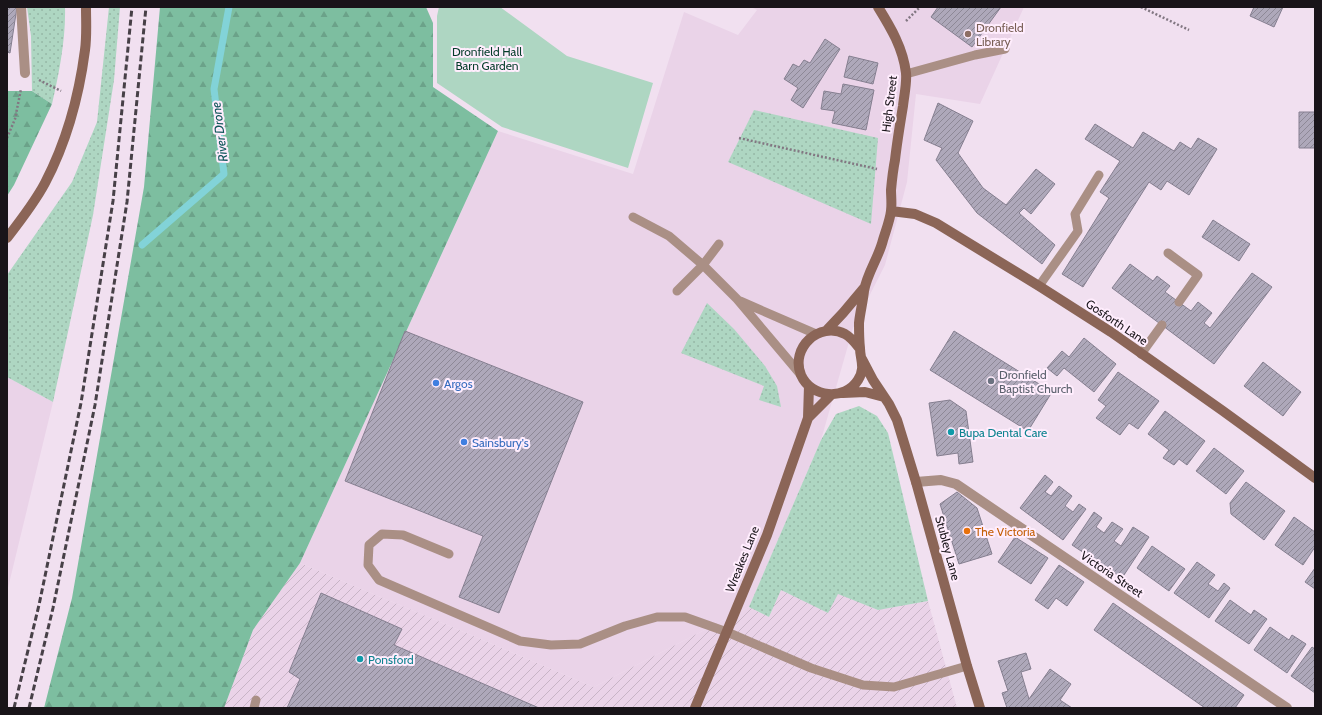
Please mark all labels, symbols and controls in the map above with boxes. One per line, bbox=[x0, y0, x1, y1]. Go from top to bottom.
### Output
place label: Dronfield Library bbox=[976, 20, 1024, 49]
marker: Dronfield Library bbox=[963, 29, 973, 39]
park label: Dronfield Hall Barn Garden bbox=[452, 44, 522, 73]
street label: High Street bbox=[878, 75, 900, 133]
water label: River Drone bbox=[207, 101, 231, 163]
street label: Gosforth Lane bbox=[1083, 296, 1151, 348]
place label: Dronfield Baptist Church bbox=[999, 367, 1073, 396]
place label: Argos bbox=[444, 376, 473, 391]
marker: Dronfield Baptist Church bbox=[986, 376, 996, 386]
marker: Argos bbox=[431, 378, 441, 388]
place label: Bupa Dental Care bbox=[959, 425, 1047, 440]
marker: Bupa Dental Care bbox=[946, 427, 956, 437]
place label: Sainsbury's bbox=[472, 435, 529, 450]
marker: Sainsbury's bbox=[459, 437, 469, 447]
street label: Stubley Lane bbox=[932, 514, 964, 582]
street label: Wreakes Lane bbox=[722, 524, 762, 594]
place label: The Victoria bbox=[975, 524, 1035, 539]
marker: The Victoria bbox=[962, 526, 972, 536]
street label: Victoria Street bbox=[1078, 548, 1146, 600]
place label: Ponsford bbox=[368, 652, 414, 667]
marker: Ponsford bbox=[355, 654, 365, 664]

